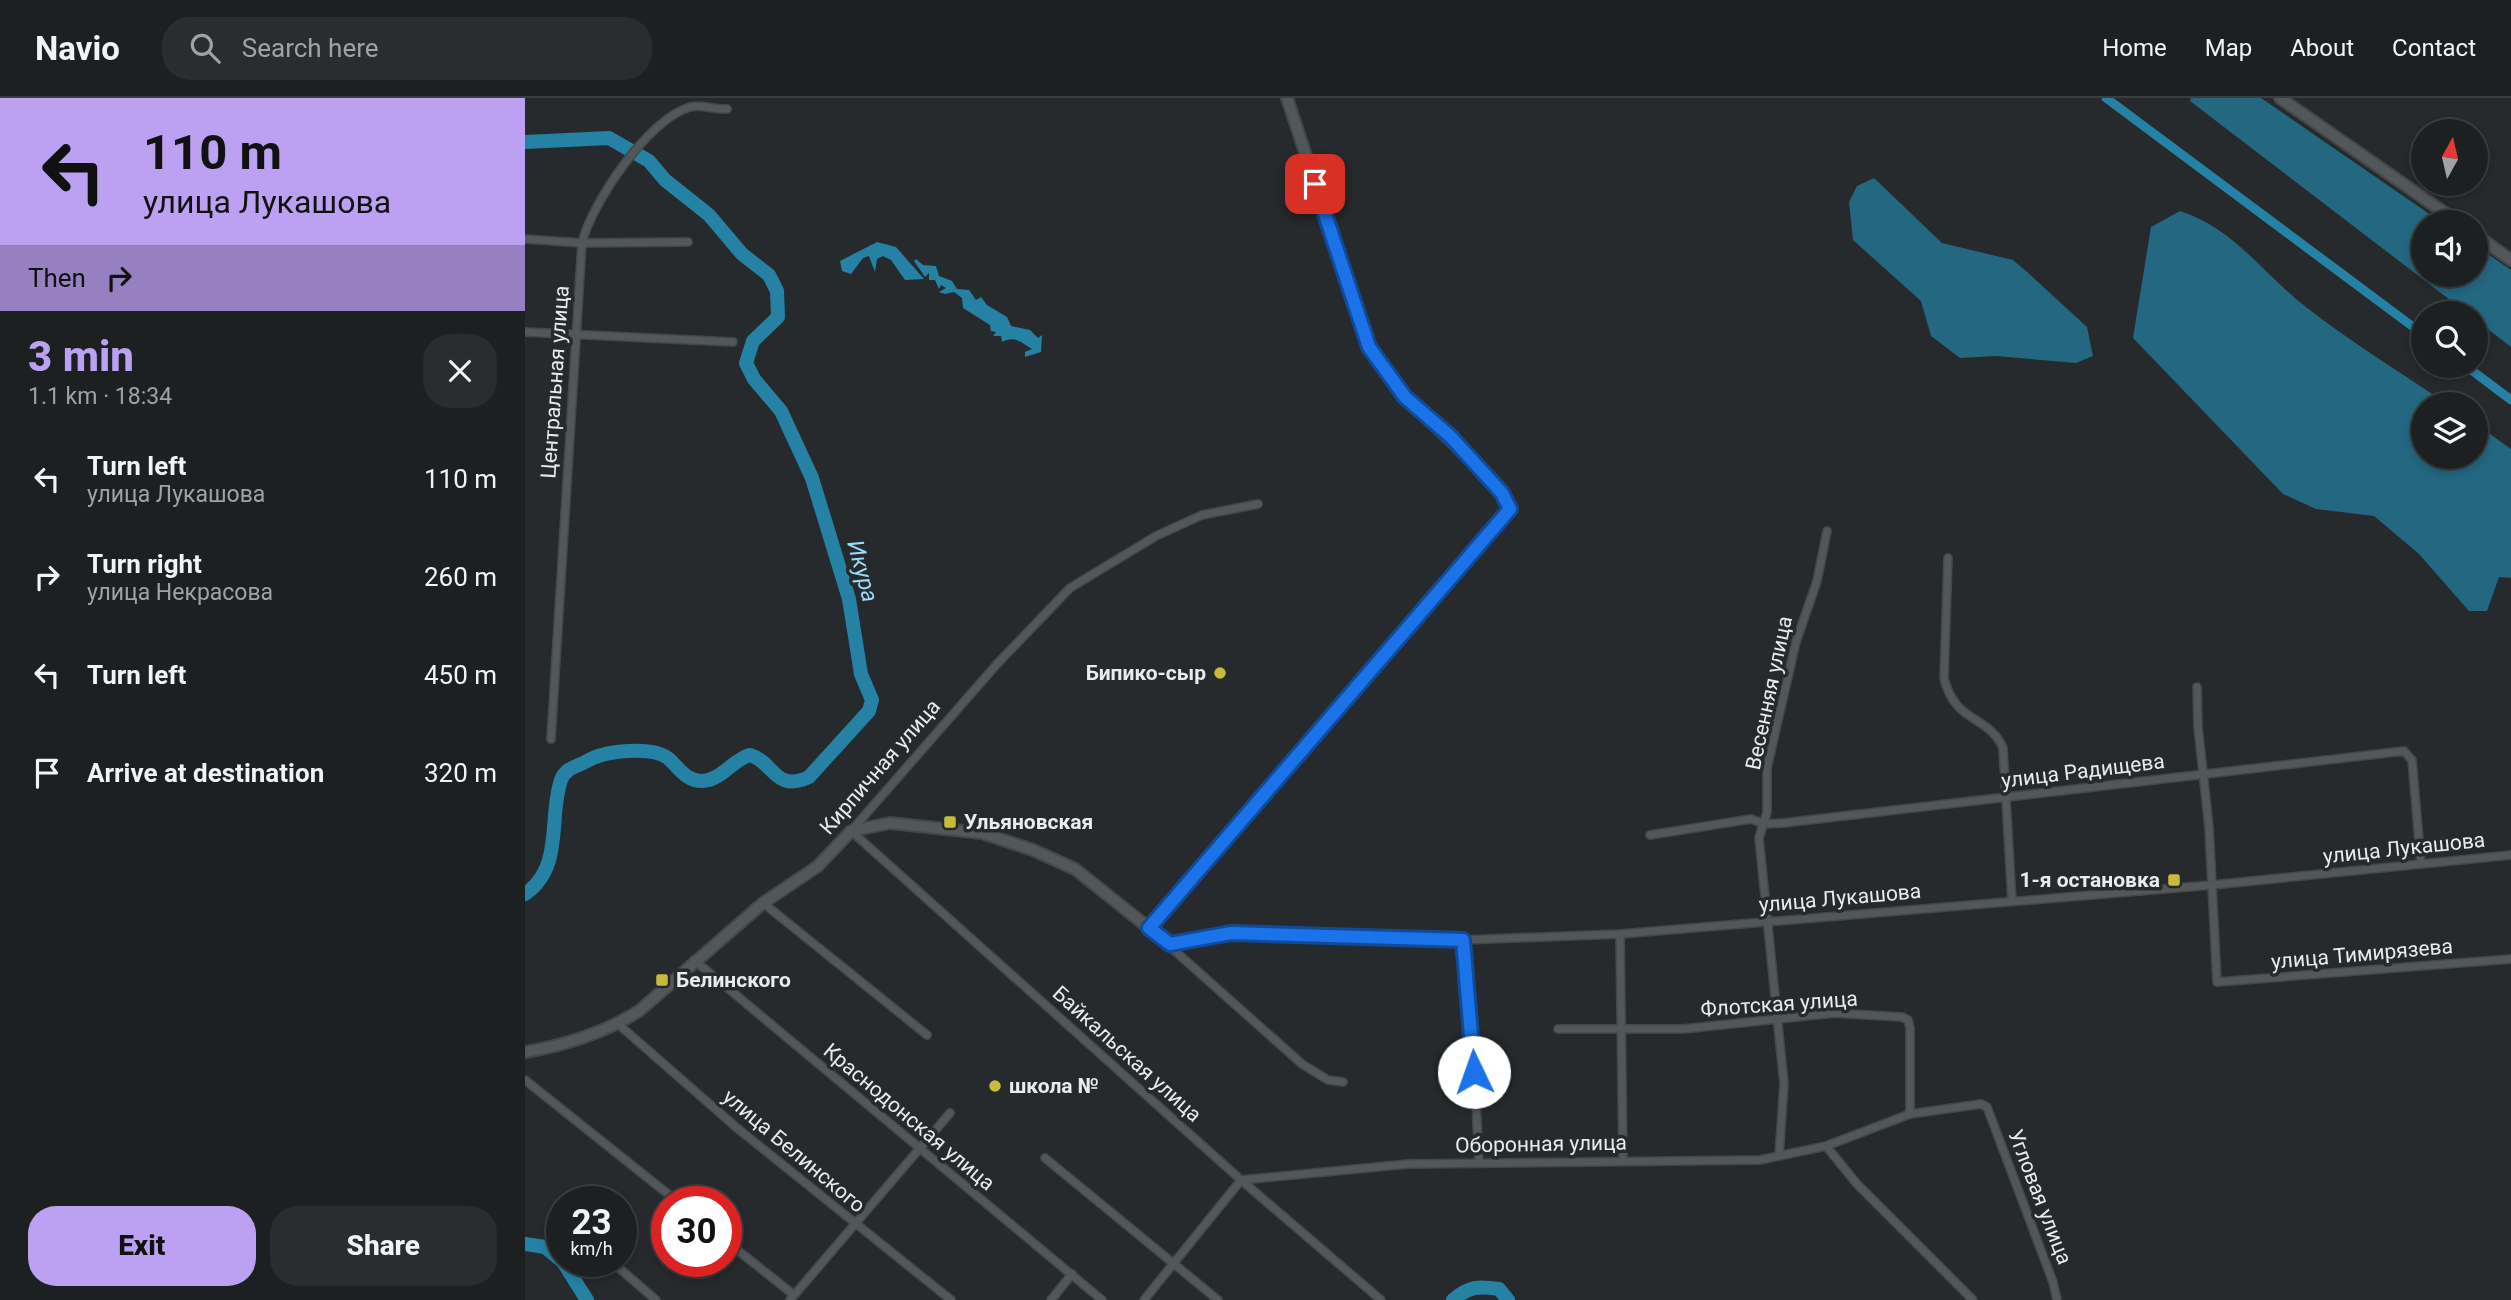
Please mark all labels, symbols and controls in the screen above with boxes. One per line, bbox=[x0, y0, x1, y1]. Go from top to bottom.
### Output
search box bbox=[162, 17, 652, 80]
text: Navio bbox=[35, 29, 120, 68]
icon: search bbox=[186, 29, 224, 67]
text: Search here bbox=[242, 33, 379, 63]
text: Home bbox=[2102, 34, 2167, 62]
text: Map bbox=[2205, 34, 2252, 62]
text: About bbox=[2290, 34, 2354, 62]
text: Contact bbox=[2392, 34, 2476, 62]
north arrow bbox=[2411, 119, 2489, 196]
map controls bbox=[2411, 119, 2488, 469]
text: 110 m bbox=[143, 124, 282, 181]
icon: left bbox=[28, 126, 119, 217]
pin bbox=[1285, 154, 1345, 214]
icon: arrive bbox=[1296, 165, 1334, 203]
text: улица Лукашова bbox=[143, 183, 391, 221]
button: sound bbox=[2411, 210, 2488, 287]
icon: right bbox=[100, 259, 138, 297]
text: Then bbox=[28, 263, 86, 293]
street label: Центральная улица bbox=[536, 285, 574, 479]
button: search bbox=[2411, 301, 2488, 378]
text: 3 min bbox=[28, 332, 134, 381]
button: close bbox=[423, 334, 497, 408]
text: 1.1 km · 18:34 bbox=[28, 383, 172, 410]
button: layers bbox=[2411, 392, 2488, 469]
text: Turn left bbox=[87, 451, 186, 481]
icon: left bbox=[28, 460, 66, 498]
text: 110 m bbox=[424, 464, 497, 494]
text: улица Лукашова bbox=[87, 481, 265, 508]
water label: Икура bbox=[841, 537, 884, 605]
text: Turn right bbox=[87, 549, 202, 579]
icon: right bbox=[28, 558, 66, 596]
text: 260 m bbox=[424, 562, 497, 592]
text: улица Некрасова bbox=[87, 579, 273, 606]
street label: Весенняя улица bbox=[1741, 614, 1797, 772]
icon: left bbox=[28, 656, 66, 694]
text: Turn left bbox=[87, 660, 186, 690]
text: 450 m bbox=[424, 660, 497, 690]
place label: Бипико-сыр bbox=[1086, 661, 1206, 685]
marker: Бипико-сыр bbox=[1212, 665, 1228, 681]
street label: Кирпичная улица bbox=[815, 695, 945, 839]
street label: улица Радищева bbox=[2000, 749, 2166, 793]
icon: arrive bbox=[28, 754, 66, 792]
text: Arrive at destination bbox=[87, 758, 324, 788]
text: 320 m bbox=[424, 758, 497, 788]
place label: Ульяновская bbox=[964, 810, 1093, 834]
marker: Ульяновская bbox=[942, 814, 958, 830]
street label: улица Лукашова bbox=[2322, 828, 2486, 868]
place label: 1-я остановка bbox=[2019, 868, 2160, 892]
marker: 1-я остановка bbox=[2166, 872, 2182, 888]
street label: улица Лукашова bbox=[1758, 879, 1922, 917]
street label: улица Тимирязева bbox=[2270, 934, 2454, 974]
place label: Белинского bbox=[676, 968, 791, 992]
marker: Белинского bbox=[654, 972, 670, 988]
street label: Байкальская улица bbox=[1048, 981, 1206, 1127]
street label: Флотская улица bbox=[1700, 987, 1858, 1021]
position arrow bbox=[1437, 1035, 1511, 1109]
street label: Краснодонская улица bbox=[819, 1038, 999, 1196]
place label: школа № bbox=[1009, 1074, 1099, 1098]
marker: школа № bbox=[987, 1078, 1003, 1094]
street label: улица Белинского bbox=[718, 1085, 870, 1218]
street label: Угловая улица bbox=[2003, 1126, 2077, 1268]
street label: Оборонная улица bbox=[1455, 1131, 1627, 1157]
speed limit sign: 30 bbox=[651, 1186, 742, 1277]
text: 23 bbox=[571, 1202, 612, 1243]
button: Exit bbox=[28, 1206, 256, 1286]
button: Share bbox=[270, 1206, 497, 1286]
text: km/h bbox=[570, 1238, 613, 1259]

